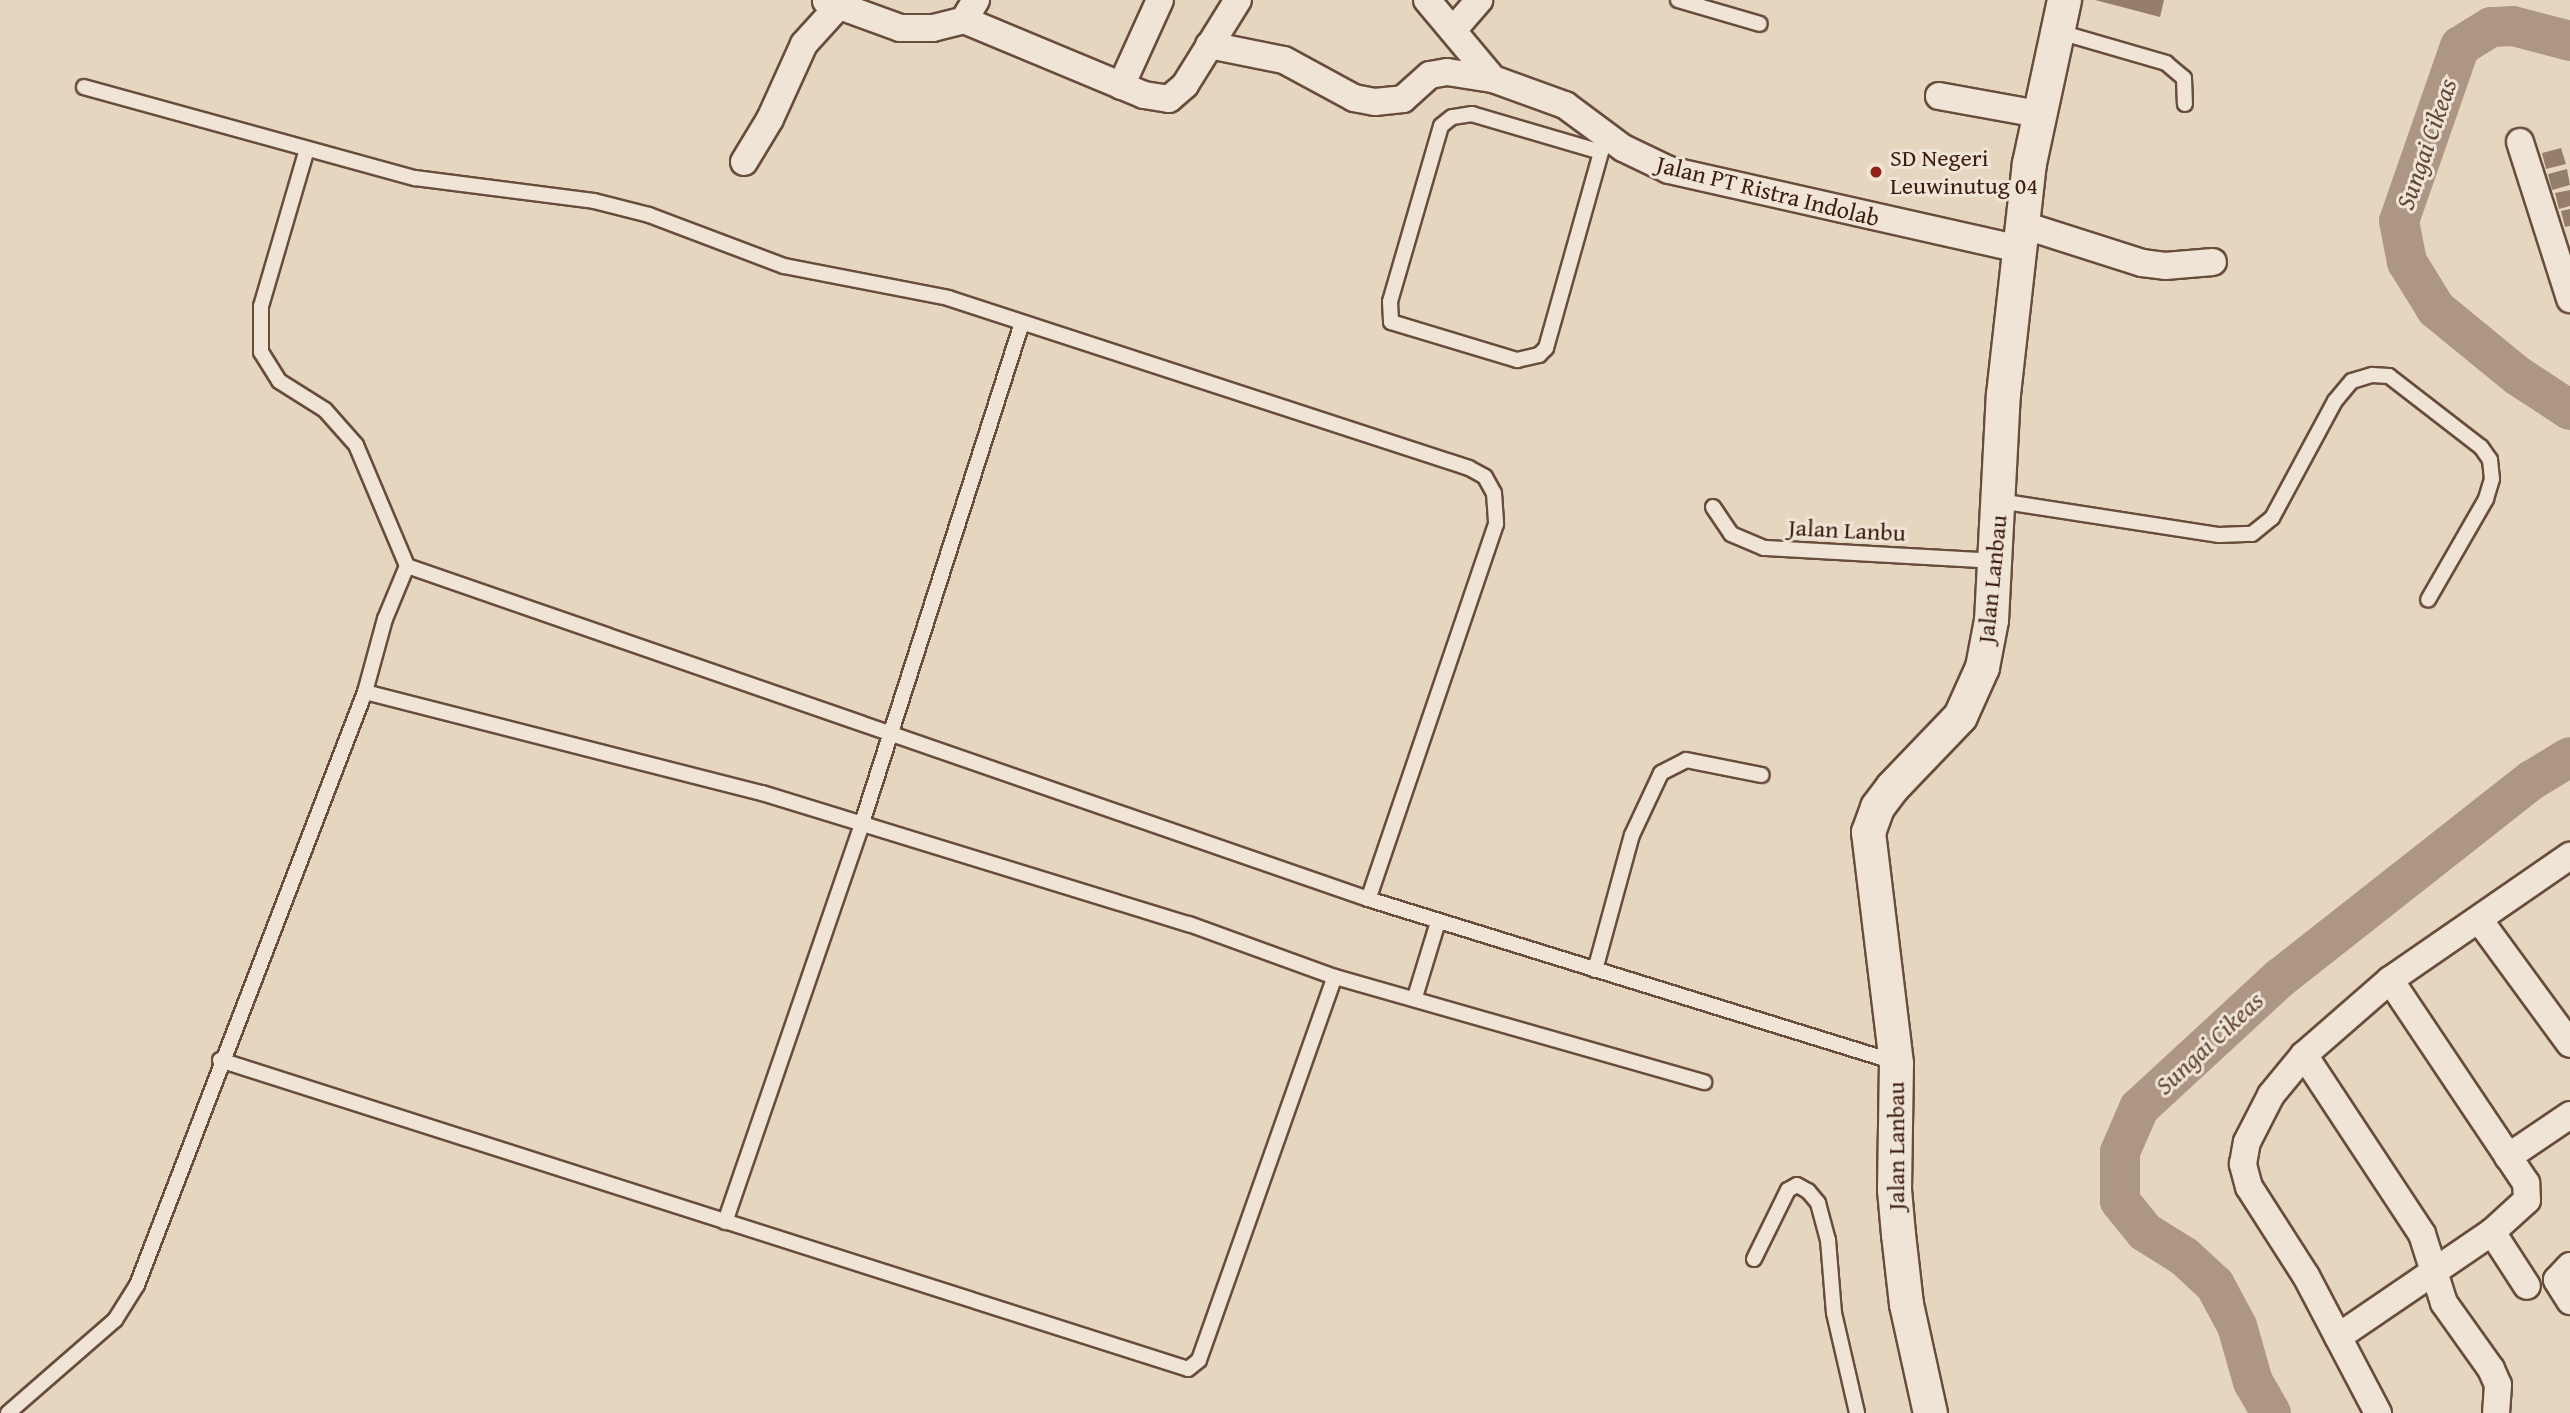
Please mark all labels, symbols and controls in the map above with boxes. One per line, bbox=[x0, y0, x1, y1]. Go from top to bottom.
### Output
water label: Sungai Cikeas bbox=[2389, 74, 2463, 214]
place label: SD Negeri Leuwinutug 04 bbox=[1890, 144, 2038, 200]
street label: Jalan PT Ristra Indolab bbox=[1654, 149, 1882, 233]
marker: SD Negeri Leuwinutug 04 bbox=[1868, 164, 1884, 180]
street label: Jalan Lanbu bbox=[1787, 513, 1907, 547]
street label: Jalan Lanbau bbox=[1971, 513, 2013, 645]
water label: Sungai Cikeas bbox=[2148, 985, 2270, 1101]
street label: Jalan Lanbau bbox=[1882, 1081, 1910, 1211]

